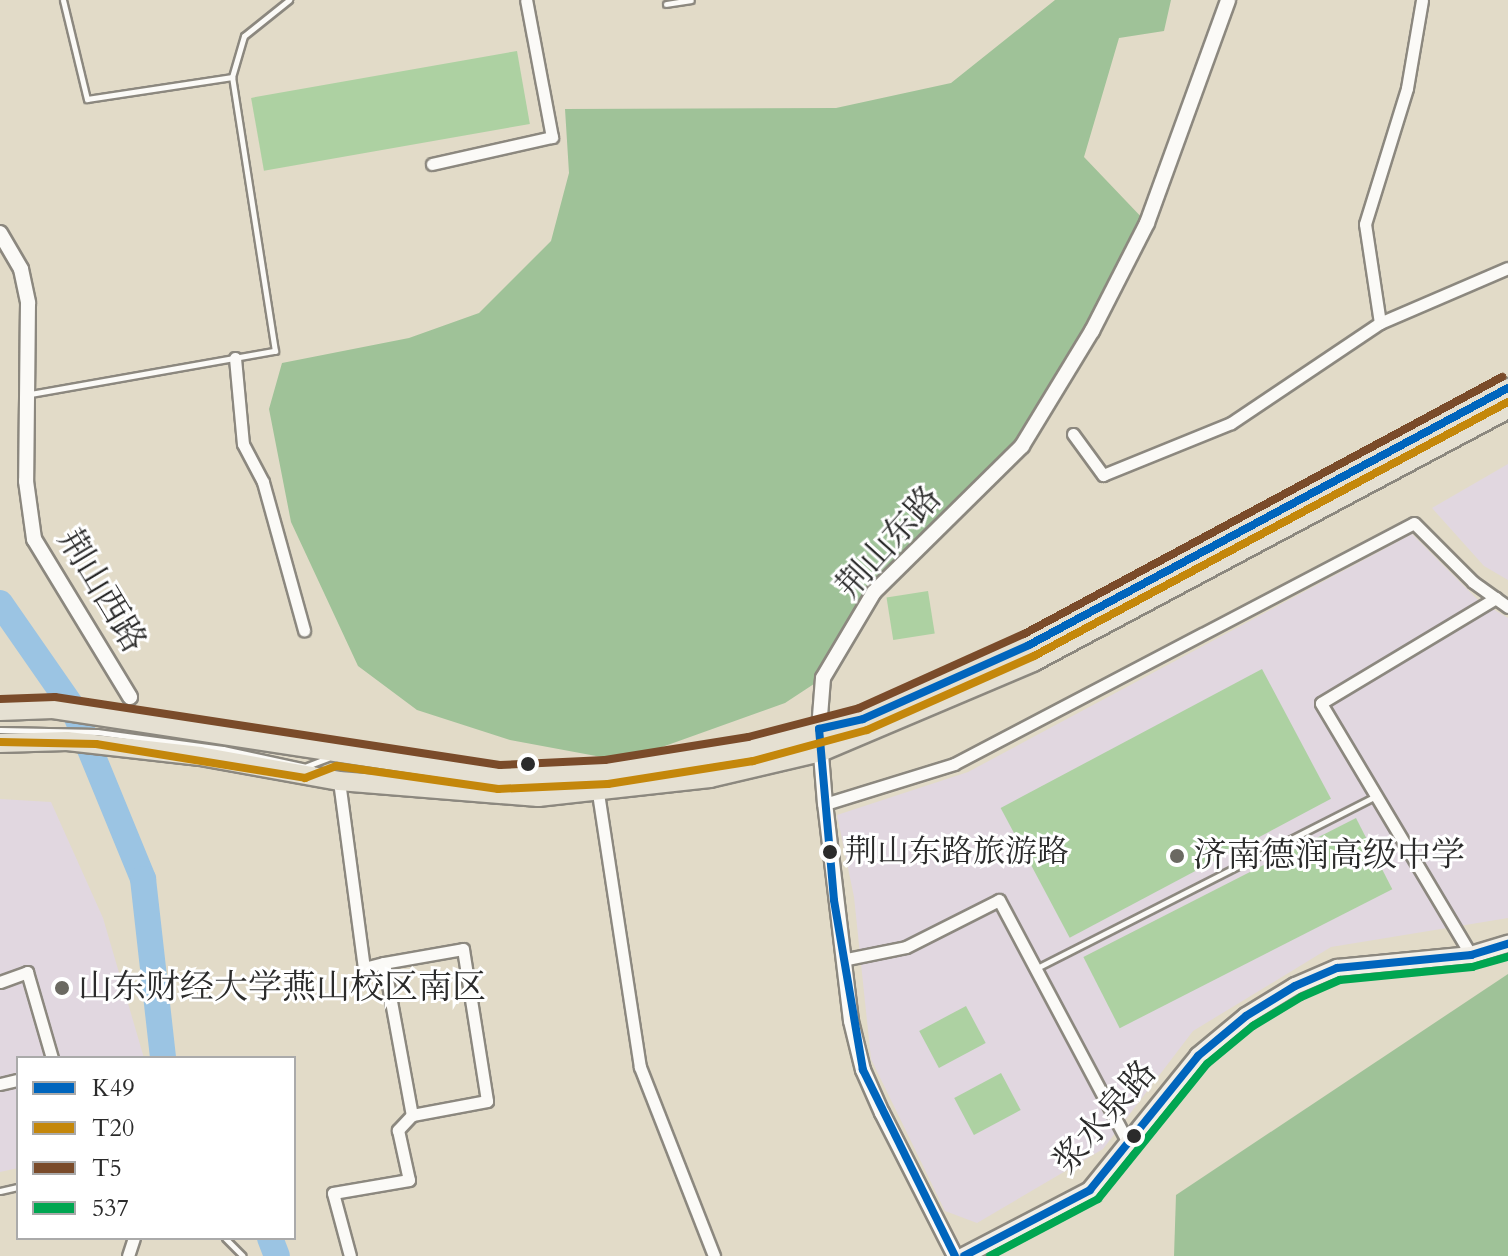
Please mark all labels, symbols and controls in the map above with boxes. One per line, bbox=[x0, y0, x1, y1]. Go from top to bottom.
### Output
street label: 荆山东路 bbox=[828, 478, 950, 606]
street label: 荆山西路 bbox=[49, 522, 155, 660]
unlabelled marker bbox=[520, 756, 536, 772]
place label: 荆山东路旅游路 bbox=[845, 833, 1069, 871]
place label: 济南德润高级中学 bbox=[1193, 836, 1465, 876]
marker: 荆山东路旅游路 bbox=[822, 844, 838, 860]
marker: 济南德润高级中学 bbox=[1168, 847, 1186, 865]
place label: 山东财经大学燕山校区南区 bbox=[78, 968, 486, 1008]
marker: 山东财经大学燕山校区南区 bbox=[53, 979, 71, 997]
street label: 浆水泉路 bbox=[1045, 1052, 1165, 1182]
legend bbox=[16, 1056, 296, 1240]
text: K49 bbox=[92, 1072, 134, 1105]
text: T20 bbox=[92, 1112, 134, 1145]
unlabelled marker bbox=[1126, 1128, 1142, 1144]
text: T5 bbox=[92, 1152, 122, 1185]
text: 537 bbox=[92, 1192, 129, 1225]

